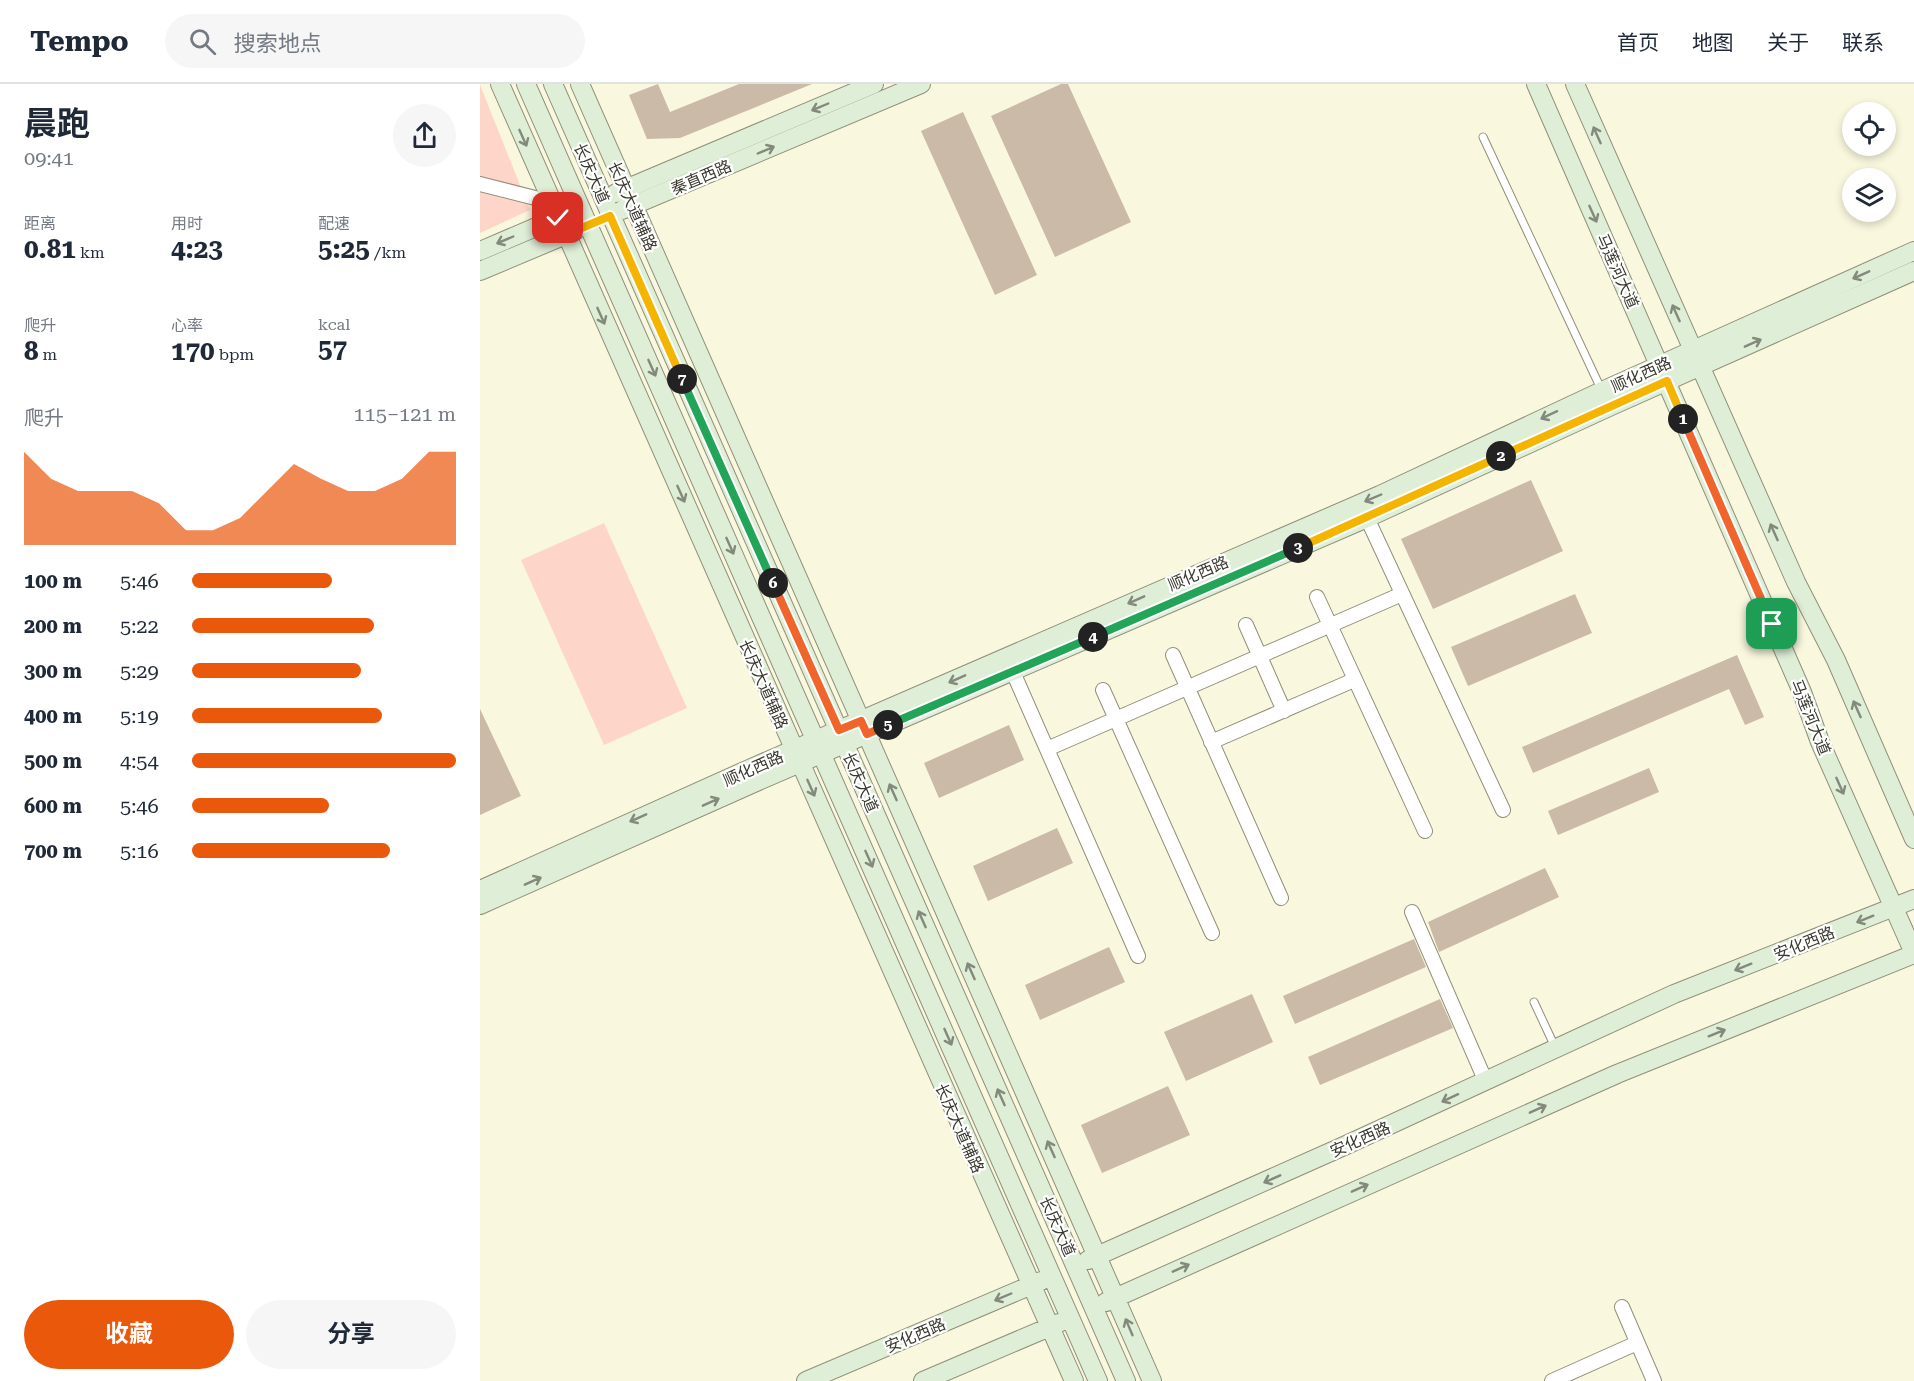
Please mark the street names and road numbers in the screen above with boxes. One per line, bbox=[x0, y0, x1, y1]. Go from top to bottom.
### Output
street label: 长庆大道 bbox=[570, 140, 613, 206]
street label: 秦直西路 bbox=[668, 156, 734, 199]
street label: 长庆大道辅路 bbox=[604, 158, 661, 254]
street label: 马莲河大道 bbox=[1593, 231, 1642, 312]
street label: 顺化西路 bbox=[1608, 353, 1674, 396]
street label: 顺化西路 bbox=[1165, 552, 1231, 595]
street label: 长庆大道辅路 bbox=[735, 636, 792, 732]
street label: 马莲河大道 bbox=[1787, 677, 1834, 758]
street label: 顺化西路 bbox=[720, 747, 786, 790]
street label: 长庆大道 bbox=[839, 749, 882, 815]
street label: 安化西路 bbox=[1771, 923, 1837, 964]
street label: 长庆大道辅路 bbox=[931, 1080, 988, 1176]
street label: 安化西路 bbox=[1327, 1118, 1393, 1161]
street label: 长庆大道 bbox=[1036, 1193, 1079, 1259]
street label: 安化西路 bbox=[882, 1314, 948, 1357]

